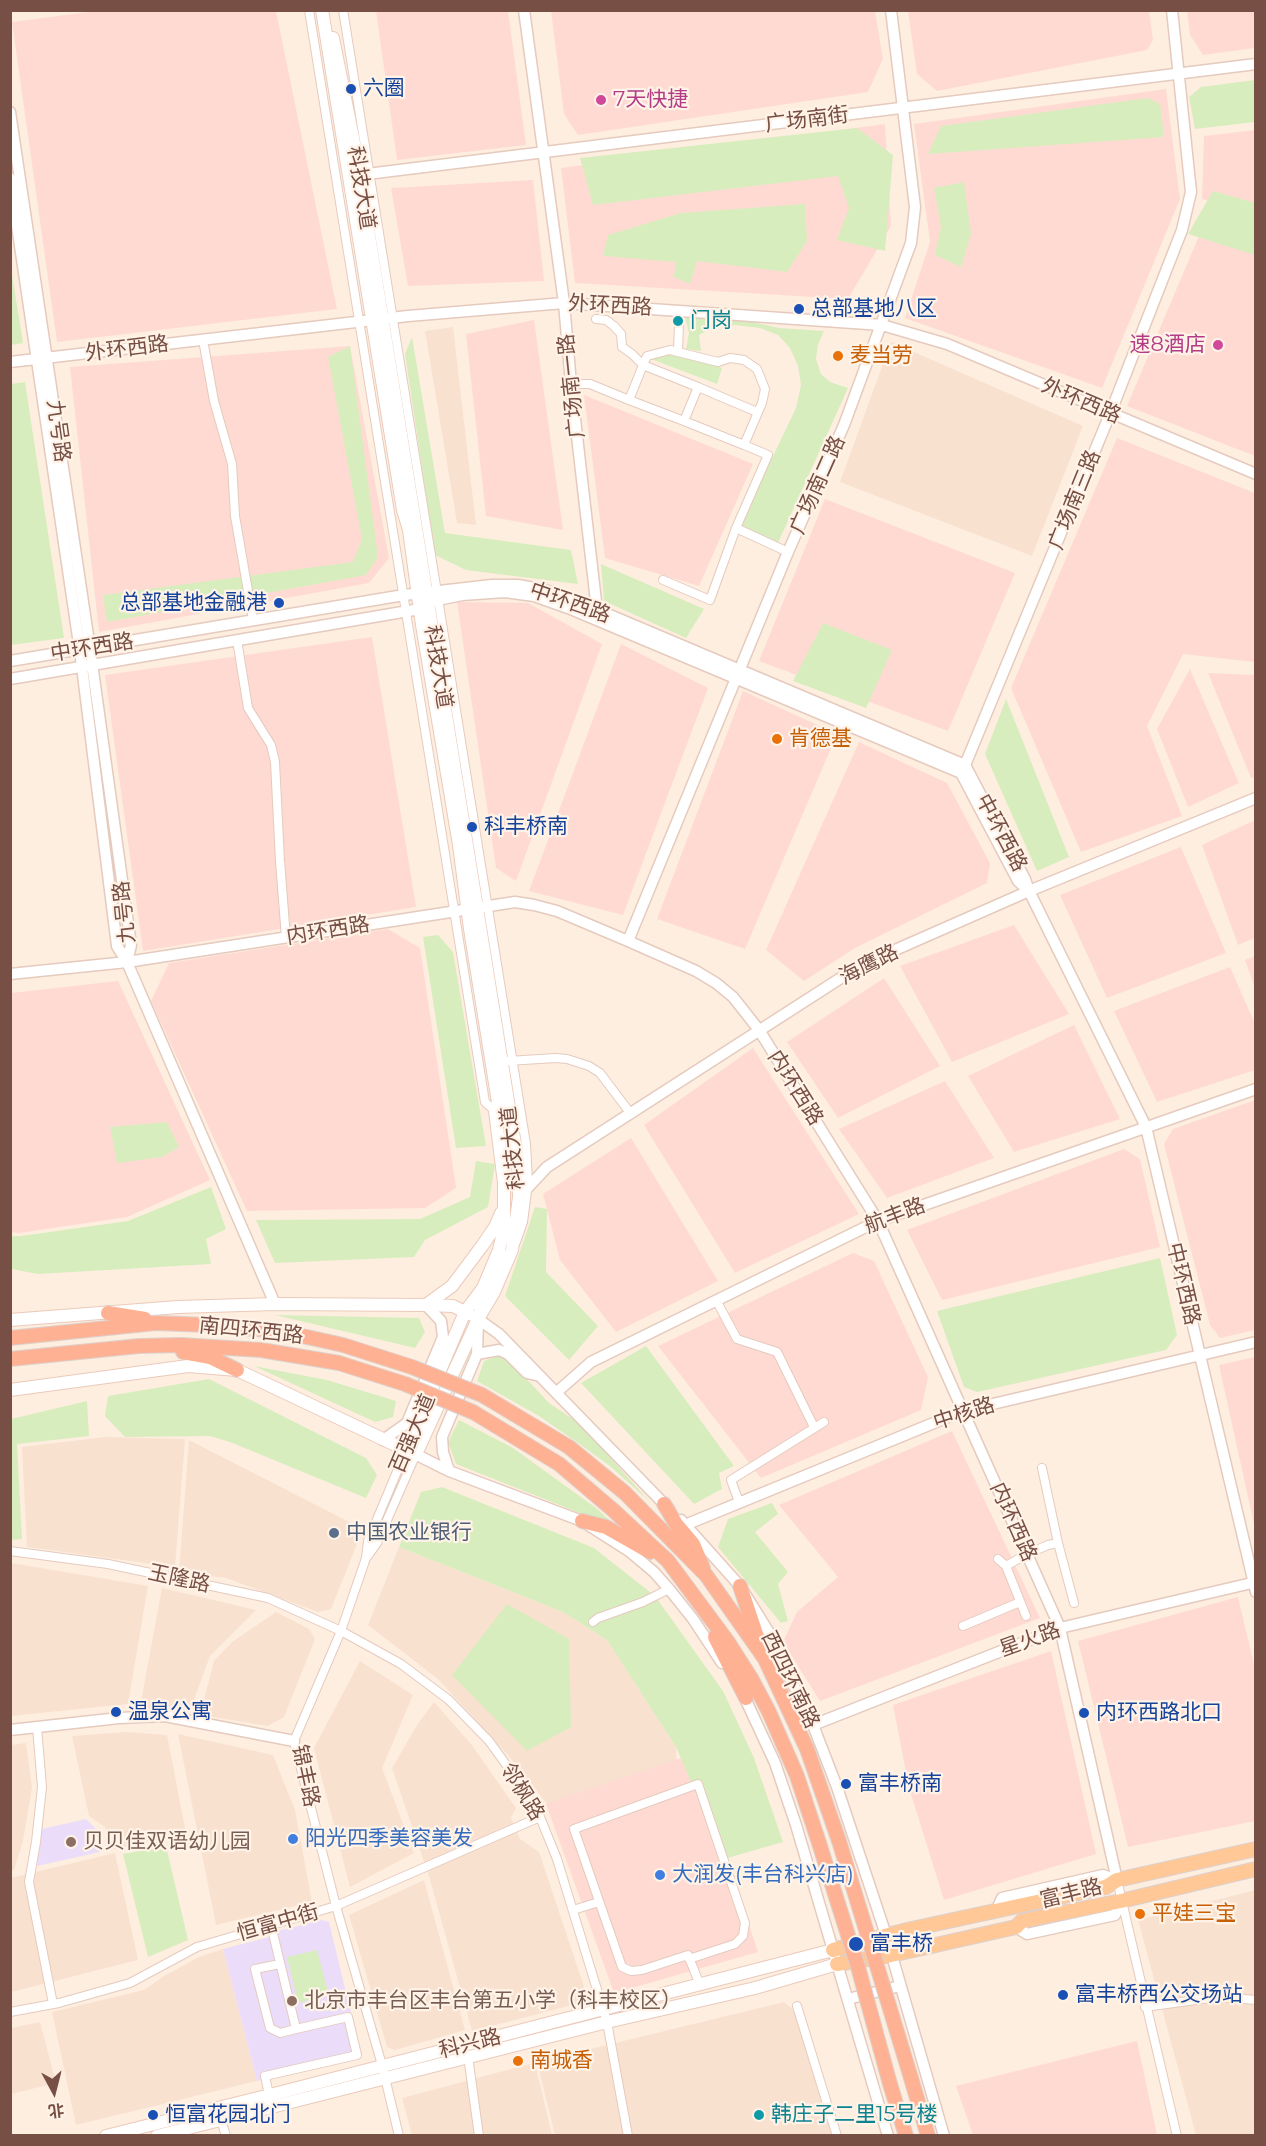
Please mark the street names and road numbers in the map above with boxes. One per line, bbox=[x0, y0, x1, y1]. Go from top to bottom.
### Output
street label: 广场南街 bbox=[764, 102, 850, 138]
street label: 科技大道 bbox=[342, 145, 380, 231]
street label: 外环西路 bbox=[567, 291, 653, 321]
street label: 外环西路 bbox=[84, 331, 170, 367]
street label: 广场南一路 bbox=[554, 332, 590, 440]
street label: 外环西路 bbox=[1037, 373, 1125, 429]
street label: 九号路 bbox=[41, 398, 75, 464]
street label: 广场南二路 bbox=[785, 432, 851, 538]
street label: 广场南三路 bbox=[1044, 447, 1106, 553]
street label: 中环西路 bbox=[526, 577, 614, 629]
street label: 科技大道 bbox=[419, 624, 457, 710]
street label: 中环西路 bbox=[49, 629, 135, 667]
street label: 中环西路 bbox=[970, 790, 1032, 876]
street label: 九号路 bbox=[109, 879, 141, 945]
street label: 内环西路 bbox=[285, 912, 371, 950]
street label: 海鹰路 bbox=[835, 939, 903, 991]
street label: 内环西路 bbox=[762, 1046, 828, 1130]
street label: 科技大道 bbox=[496, 1105, 530, 1191]
street label: 航丰路 bbox=[861, 1193, 929, 1239]
street label: 中环西路 bbox=[1161, 1240, 1205, 1328]
street label: 南四环西路 bbox=[197, 1313, 305, 1349]
street label: 百强大道 bbox=[385, 1390, 441, 1478]
street label: 中核路 bbox=[930, 1392, 998, 1436]
street label: 内环西路 bbox=[984, 1479, 1042, 1565]
street label: 玉隆路 bbox=[146, 1560, 212, 1598]
street label: 星火路 bbox=[996, 1617, 1064, 1663]
street label: 西四环南路 bbox=[756, 1627, 824, 1733]
street label: 锦丰路 bbox=[286, 1743, 324, 1809]
street label: 邻枫路 bbox=[495, 1759, 549, 1825]
street label: 富丰路 bbox=[1037, 1874, 1105, 1914]
street label: 恒富中街 bbox=[234, 1899, 322, 1947]
street label: 科兴路 bbox=[436, 2024, 504, 2064]

